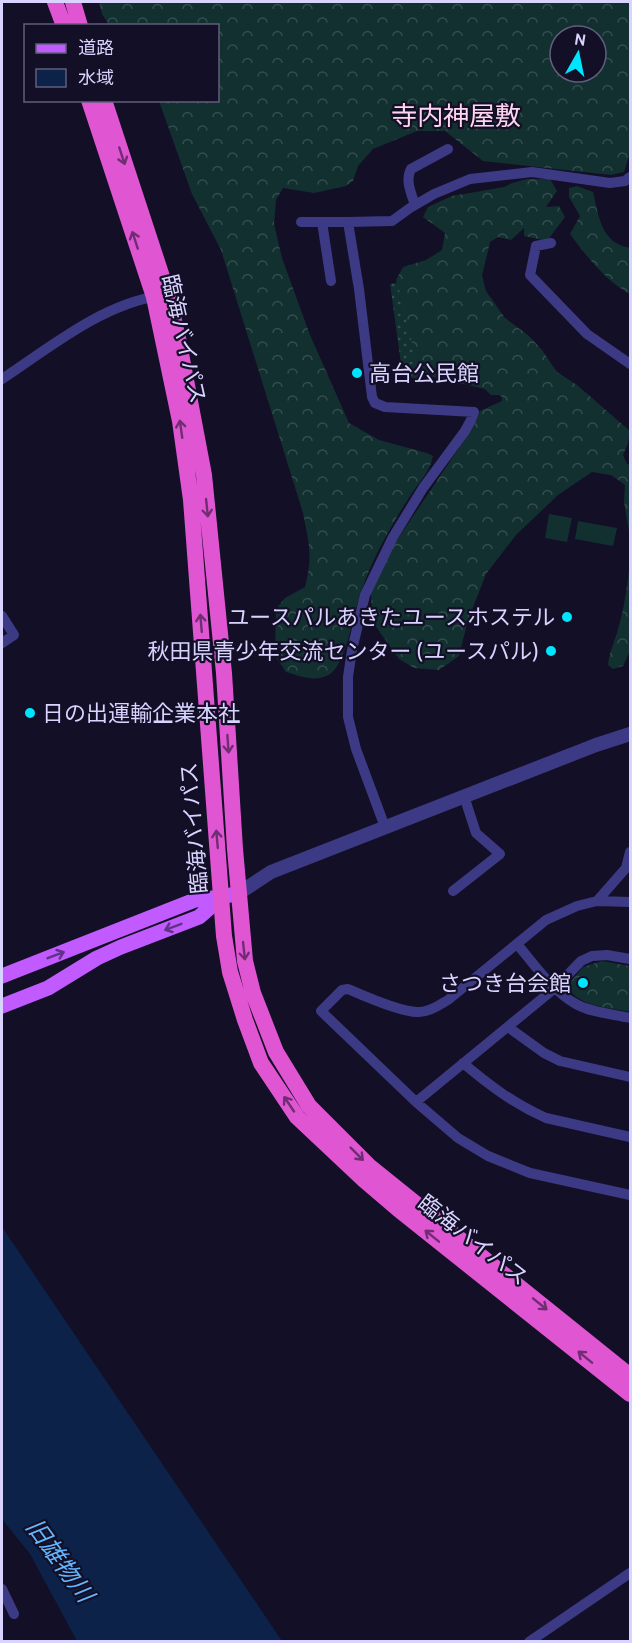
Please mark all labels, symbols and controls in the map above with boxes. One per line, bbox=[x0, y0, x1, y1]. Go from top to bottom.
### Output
legend bbox=[24, 24, 219, 102]
north arrow bbox=[548, 24, 608, 84]
text: N bbox=[573, 29, 587, 50]
text: 道路 bbox=[78, 37, 114, 59]
text: 水域 bbox=[78, 67, 114, 89]
district label: 寺内神屋敷 bbox=[391, 100, 521, 132]
one-way arrow bbox=[117, 146, 128, 165]
one-way arrow bbox=[129, 231, 140, 250]
street label: 臨海バイパス bbox=[156, 272, 212, 406]
place label: 高台公民館 bbox=[369, 360, 479, 387]
marker: 高台公民館 bbox=[350, 366, 364, 380]
one-way arrow bbox=[176, 420, 187, 440]
one-way arrow bbox=[202, 498, 213, 517]
place label: ユースパルあきたユースホステル bbox=[227, 604, 555, 631]
marker: ユースパルあきたユースホステル bbox=[560, 610, 574, 624]
one-way arrow bbox=[195, 614, 206, 634]
place label: 秋田県青少年交流センター (ユースパル) bbox=[147, 638, 539, 665]
marker: 秋田県青少年交流センター (ユースパル) bbox=[544, 644, 558, 658]
place label: 日の出運輸企業本社 bbox=[42, 700, 240, 727]
marker: 日の出運輸企業本社 bbox=[23, 706, 37, 720]
one-way arrow bbox=[223, 734, 234, 754]
street label: 臨海バイパス bbox=[175, 761, 213, 895]
one-way arrow bbox=[211, 829, 222, 849]
one-way arrow bbox=[164, 922, 182, 933]
one-way arrow bbox=[239, 941, 250, 961]
one-way arrow bbox=[46, 948, 65, 959]
place label: さつき台会館 bbox=[439, 970, 571, 997]
marker: さつき台会館 bbox=[576, 976, 590, 990]
one-way arrow bbox=[283, 1097, 295, 1113]
one-way arrow bbox=[350, 1146, 365, 1161]
street label: 臨海バイパス bbox=[413, 1189, 533, 1291]
one-way arrow bbox=[425, 1229, 440, 1243]
one-way arrow bbox=[532, 1297, 548, 1310]
one-way arrow bbox=[577, 1351, 593, 1364]
water label: 旧雄物川 bbox=[20, 1513, 102, 1610]

